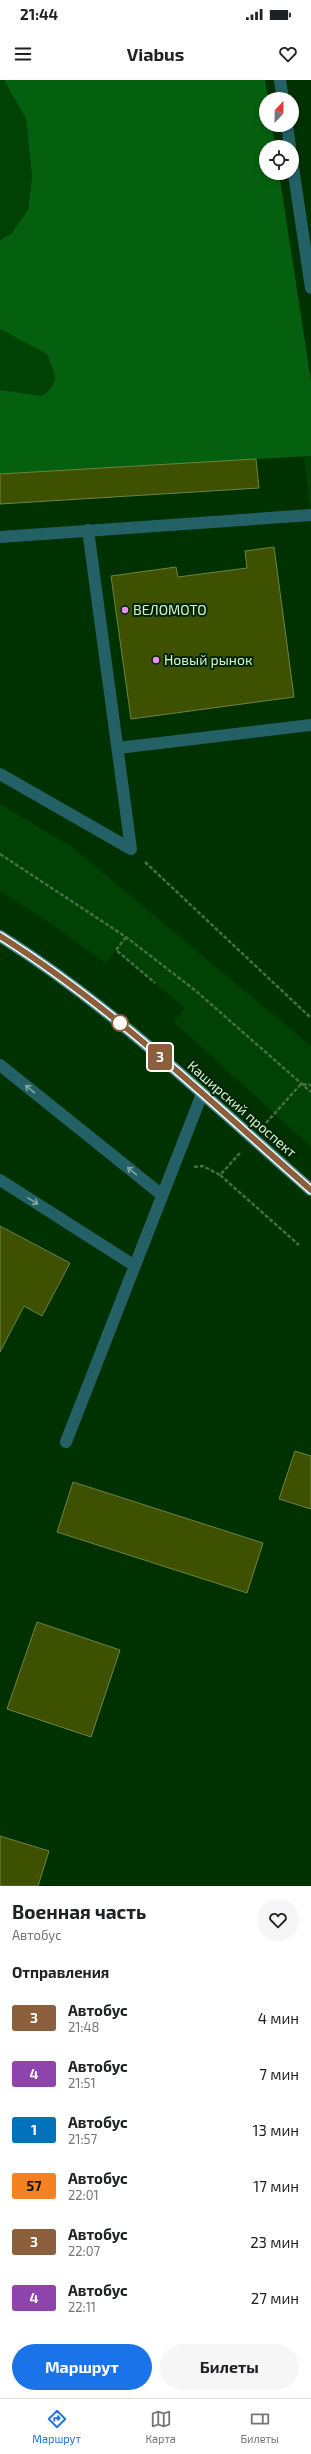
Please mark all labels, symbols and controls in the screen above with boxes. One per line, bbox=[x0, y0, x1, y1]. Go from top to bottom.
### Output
text: 21:44 bbox=[20, 5, 58, 23]
icon: menu bbox=[12, 43, 34, 65]
text: Viabus bbox=[127, 43, 184, 65]
icon: heart bbox=[277, 43, 299, 65]
north arrow bbox=[259, 92, 299, 132]
map controls bbox=[259, 92, 299, 180]
button: locate bbox=[259, 140, 299, 180]
place label: ВЕЛОМОТО bbox=[133, 601, 207, 618]
marker: ВЕЛОМОТО bbox=[120, 605, 130, 615]
place label: Новый рынок bbox=[164, 651, 253, 668]
marker: Новый рынок bbox=[151, 655, 161, 665]
unlabelled marker bbox=[111, 1014, 129, 1032]
line badge: 3 bbox=[147, 1044, 173, 1070]
text: 3 bbox=[156, 1048, 164, 1065]
street label: Каширский проспект bbox=[184, 1057, 300, 1161]
one-way arrow bbox=[25, 1085, 36, 1094]
one-way arrow bbox=[126, 1166, 137, 1175]
one-way arrow bbox=[27, 1197, 38, 1205]
button: heart bbox=[257, 1899, 299, 1941]
text: Военная часть bbox=[12, 1900, 146, 1923]
text: Автобус bbox=[12, 1927, 62, 1943]
text: Отправления bbox=[12, 1963, 109, 1981]
text: Автобус bbox=[68, 2001, 128, 2019]
text: 3 bbox=[30, 2009, 38, 2026]
text: 4 мин bbox=[258, 2009, 299, 2027]
text: 21:48 bbox=[68, 2019, 99, 2035]
text: Автобус bbox=[68, 2057, 128, 2075]
text: 4 bbox=[30, 2065, 38, 2082]
text: 7 мин bbox=[259, 2065, 299, 2083]
text: 21:51 bbox=[68, 2075, 96, 2091]
text: Автобус bbox=[68, 2113, 128, 2131]
text: 1 bbox=[31, 2121, 37, 2138]
text: 13 мин bbox=[253, 2121, 299, 2139]
text: 21:57 bbox=[68, 2131, 97, 2147]
text: Автобус bbox=[68, 2169, 128, 2187]
text: 57 bbox=[26, 2177, 42, 2194]
text: 17 мин bbox=[253, 2177, 299, 2195]
text: 22:01 bbox=[68, 2187, 99, 2203]
text: Автобус bbox=[68, 2225, 128, 2243]
text: 3 bbox=[30, 2233, 38, 2250]
text: 23 мин bbox=[250, 2233, 299, 2251]
text: 22:07 bbox=[68, 2243, 100, 2259]
text: Автобус bbox=[68, 2281, 128, 2299]
text: 4 bbox=[30, 2289, 38, 2306]
text: 27 мин bbox=[251, 2289, 299, 2307]
text: 22:11 bbox=[68, 2299, 96, 2315]
button: Маршрут bbox=[12, 2344, 152, 2390]
button: Билеты bbox=[160, 2344, 299, 2390]
tab: Маршрут bbox=[32, 2408, 81, 2445]
tab: Карта bbox=[145, 2408, 176, 2445]
tab: Билеты bbox=[240, 2408, 279, 2445]

